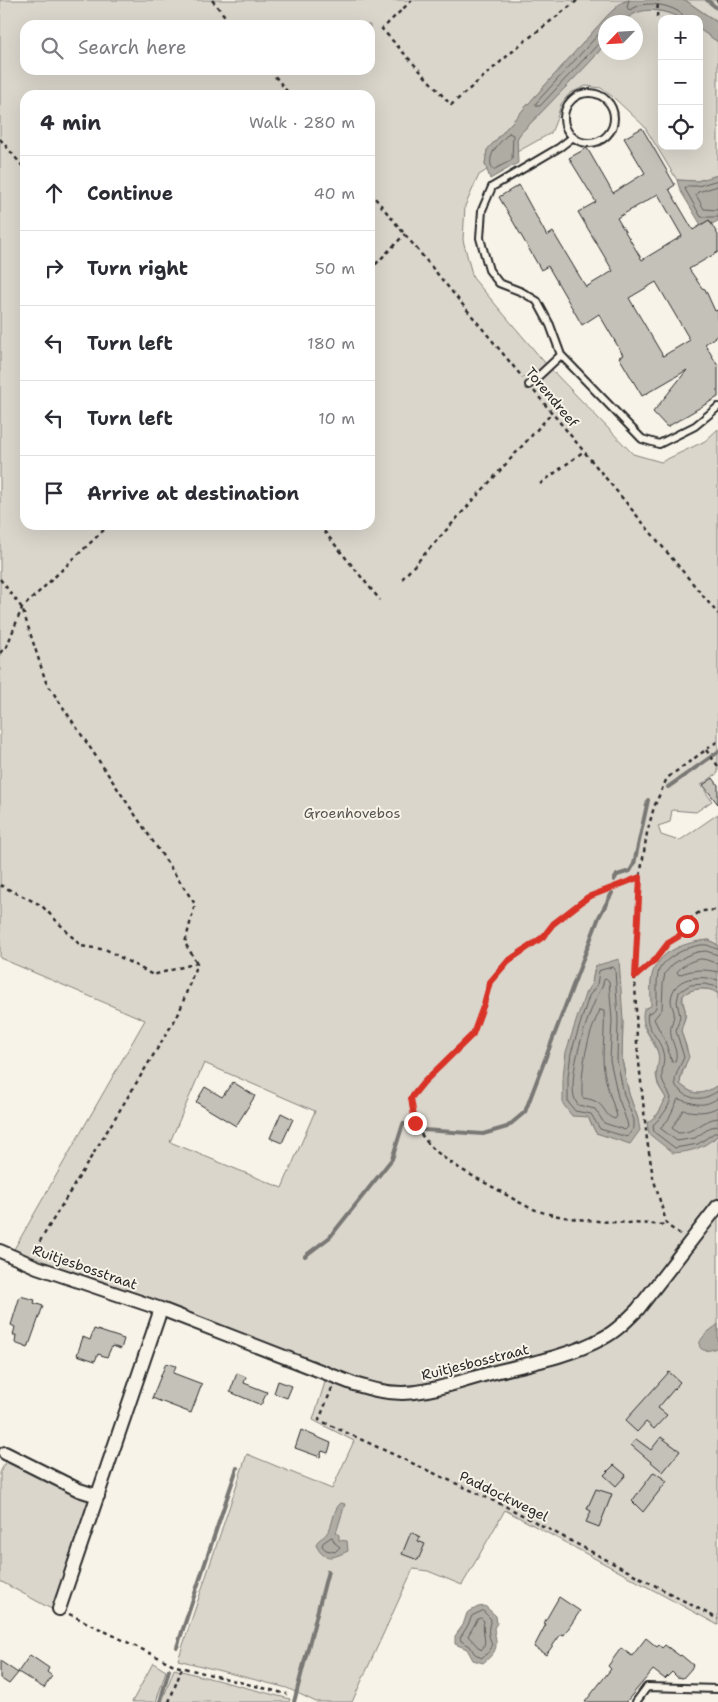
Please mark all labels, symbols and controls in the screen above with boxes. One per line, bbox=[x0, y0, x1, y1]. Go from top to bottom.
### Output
north arrow bbox=[598, 15, 643, 60]
map controls bbox=[658, 15, 703, 150]
button: + bbox=[658, 15, 703, 60]
search box bbox=[20, 20, 375, 75]
icon: search bbox=[38, 34, 66, 62]
text: Search here bbox=[78, 35, 187, 60]
button: − bbox=[658, 60, 703, 105]
button: locate bbox=[658, 105, 703, 150]
text: 4 min bbox=[40, 109, 101, 137]
text: Walk · 280 m bbox=[249, 112, 355, 133]
icon: ahead bbox=[40, 179, 68, 207]
text: Continue bbox=[87, 181, 173, 206]
text: 40 m bbox=[313, 183, 355, 204]
icon: right bbox=[40, 254, 68, 282]
text: Turn right bbox=[87, 256, 188, 281]
text: 50 m bbox=[315, 258, 355, 279]
icon: left bbox=[40, 329, 68, 357]
text: Turn left bbox=[87, 331, 173, 356]
text: 180 m bbox=[307, 333, 355, 354]
street label: Torendreef bbox=[522, 363, 583, 431]
icon: left bbox=[40, 404, 68, 432]
text: Turn left bbox=[87, 406, 173, 431]
text: 10 m bbox=[318, 408, 355, 429]
icon: arrive bbox=[40, 479, 68, 507]
text: Arrive at destination bbox=[87, 481, 299, 506]
park label: Groenhovebos bbox=[304, 804, 400, 822]
route start bbox=[676, 915, 699, 938]
route end bbox=[404, 1112, 427, 1135]
street label: Ruitjesbosstraat bbox=[30, 1241, 140, 1293]
street label: Ruitjesbosstraat bbox=[419, 1340, 531, 1384]
street label: Paddockwegel bbox=[456, 1467, 552, 1526]

